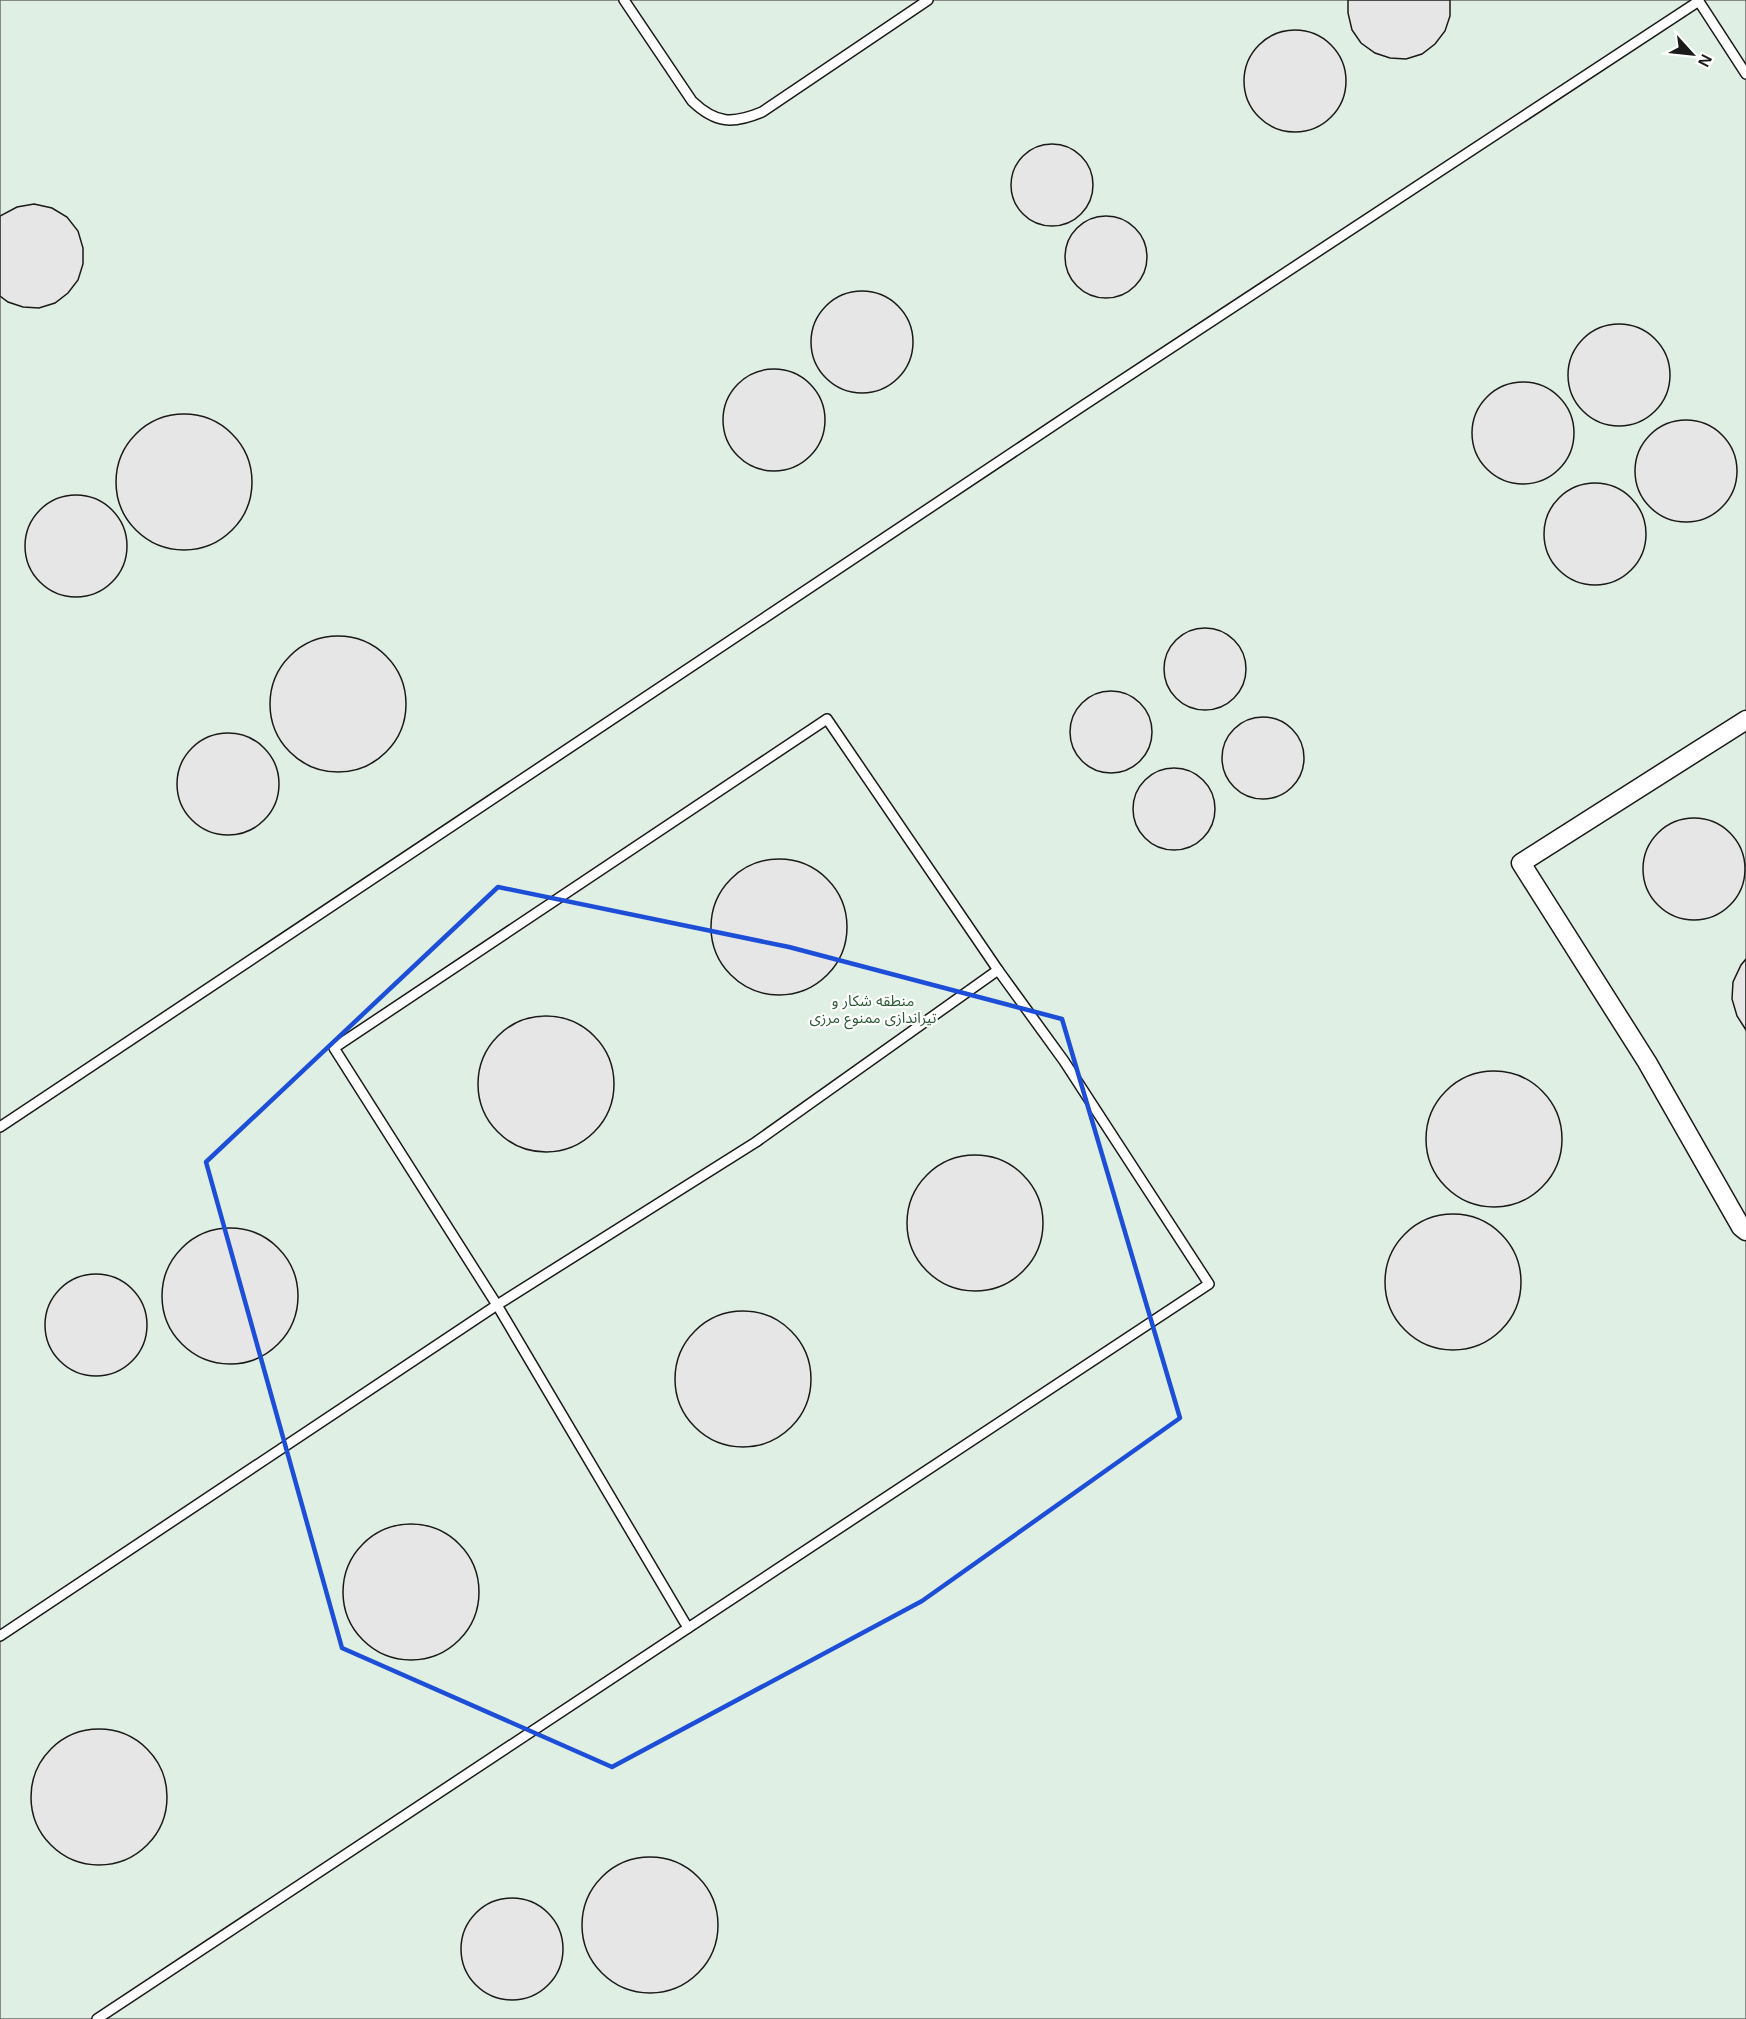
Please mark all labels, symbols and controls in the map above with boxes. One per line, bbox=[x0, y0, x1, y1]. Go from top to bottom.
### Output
north arrow bbox=[1662, 24, 1722, 84]
text: N bbox=[1695, 52, 1715, 70]
park label: منطقه شکار و تیراندازی ممنوع مرزی bbox=[809, 992, 937, 1030]

